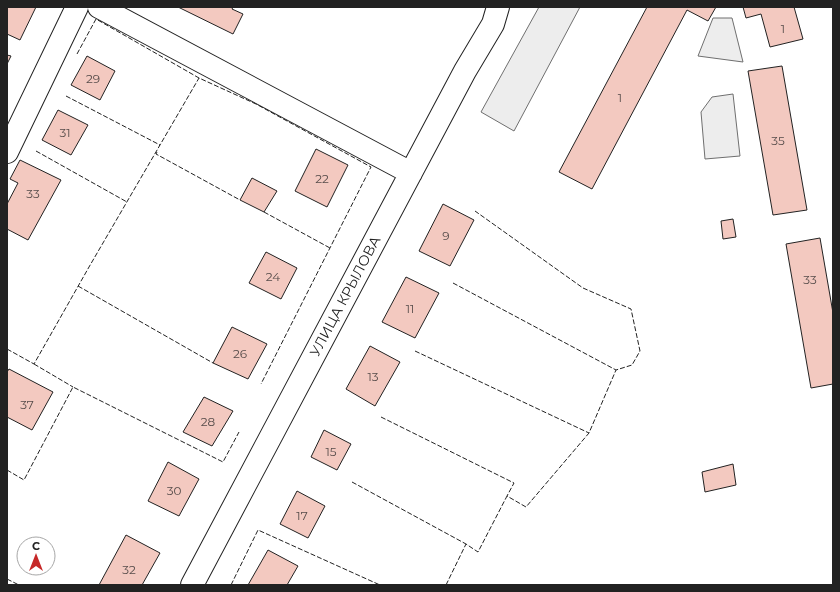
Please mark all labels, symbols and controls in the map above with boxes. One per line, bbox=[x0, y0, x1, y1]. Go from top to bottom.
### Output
house number: 1 bbox=[781, 21, 785, 36]
house number: 29 bbox=[86, 71, 100, 86]
house number: 1 bbox=[618, 90, 622, 105]
house number: 31 bbox=[59, 125, 71, 140]
house number: 35 bbox=[771, 133, 785, 148]
house number: 22 bbox=[315, 171, 329, 186]
house number: 33 bbox=[26, 186, 40, 201]
house number: 9 bbox=[442, 228, 450, 243]
street label: УЛИЦА КРЫЛОВА bbox=[306, 232, 385, 359]
house number: 24 bbox=[266, 269, 280, 284]
house number: 33 bbox=[803, 272, 817, 287]
house number: 11 bbox=[406, 301, 414, 316]
house number: 26 bbox=[233, 346, 247, 361]
house number: 13 bbox=[367, 369, 379, 384]
house number: 37 bbox=[20, 397, 34, 412]
house number: 28 bbox=[201, 414, 216, 429]
house number: 15 bbox=[325, 444, 337, 459]
house number: 30 bbox=[167, 483, 181, 498]
house number: 17 bbox=[296, 508, 308, 523]
north arrow bbox=[16, 536, 56, 576]
text: С bbox=[32, 539, 40, 553]
house number: 32 bbox=[122, 562, 136, 577]

